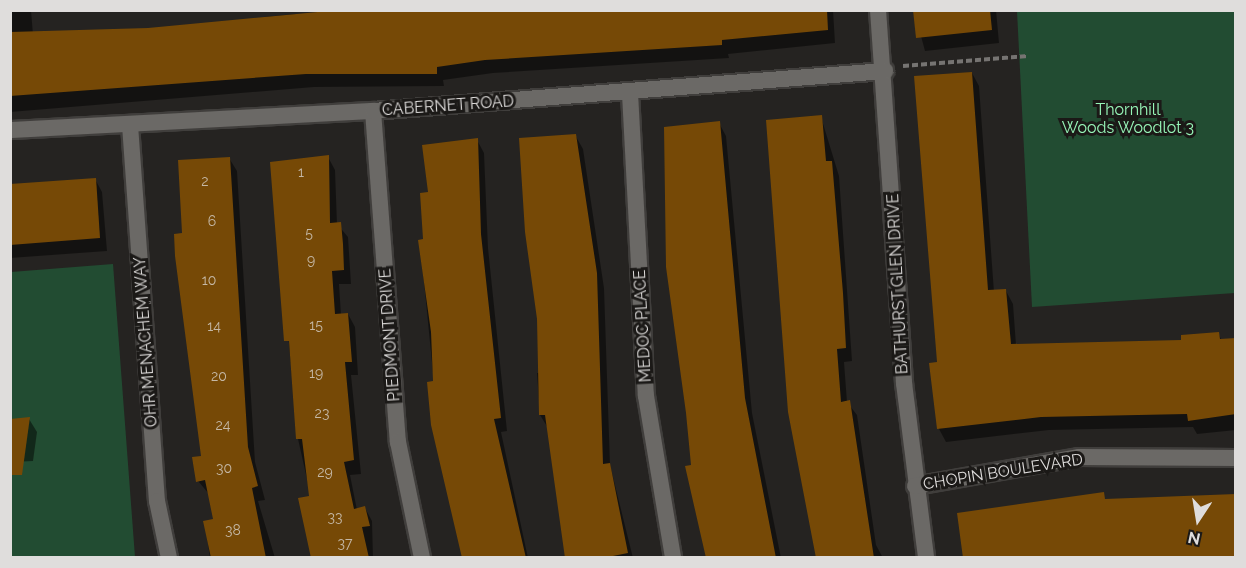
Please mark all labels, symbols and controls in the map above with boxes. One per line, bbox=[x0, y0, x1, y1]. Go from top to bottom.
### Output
street label: CABERNET ROAD bbox=[381, 92, 515, 120]
park label: Thornhill Woods Woodlot 3 bbox=[1062, 100, 1194, 138]
house number: 1 bbox=[298, 164, 304, 180]
house number: 2 bbox=[201, 173, 209, 189]
street label: BATHURST GLEN DRIVE bbox=[884, 193, 912, 375]
house number: 6 bbox=[208, 213, 216, 229]
house number: 5 bbox=[305, 225, 313, 241]
house number: 9 bbox=[307, 252, 315, 268]
street label: OHR MENACHEM WAY bbox=[130, 256, 162, 428]
street label: PIEDMONT DRIVE bbox=[376, 268, 404, 402]
street label: MEDOC PLACE bbox=[630, 269, 656, 383]
house number: 10 bbox=[202, 272, 216, 288]
house number: 15 bbox=[309, 317, 323, 333]
house number: 14 bbox=[207, 318, 221, 334]
house number: 19 bbox=[309, 365, 323, 381]
house number: 20 bbox=[211, 368, 227, 384]
house number: 23 bbox=[315, 405, 329, 421]
house number: 24 bbox=[216, 417, 230, 433]
street label: CHOPIN BOULEVARD bbox=[922, 450, 1084, 494]
house number: 30 bbox=[216, 460, 232, 476]
house number: 29 bbox=[317, 464, 333, 480]
north arrow bbox=[1168, 490, 1228, 550]
house number: 33 bbox=[328, 509, 342, 525]
house number: 38 bbox=[225, 522, 241, 538]
text: N bbox=[1186, 528, 1202, 549]
house number: 37 bbox=[338, 535, 352, 551]

